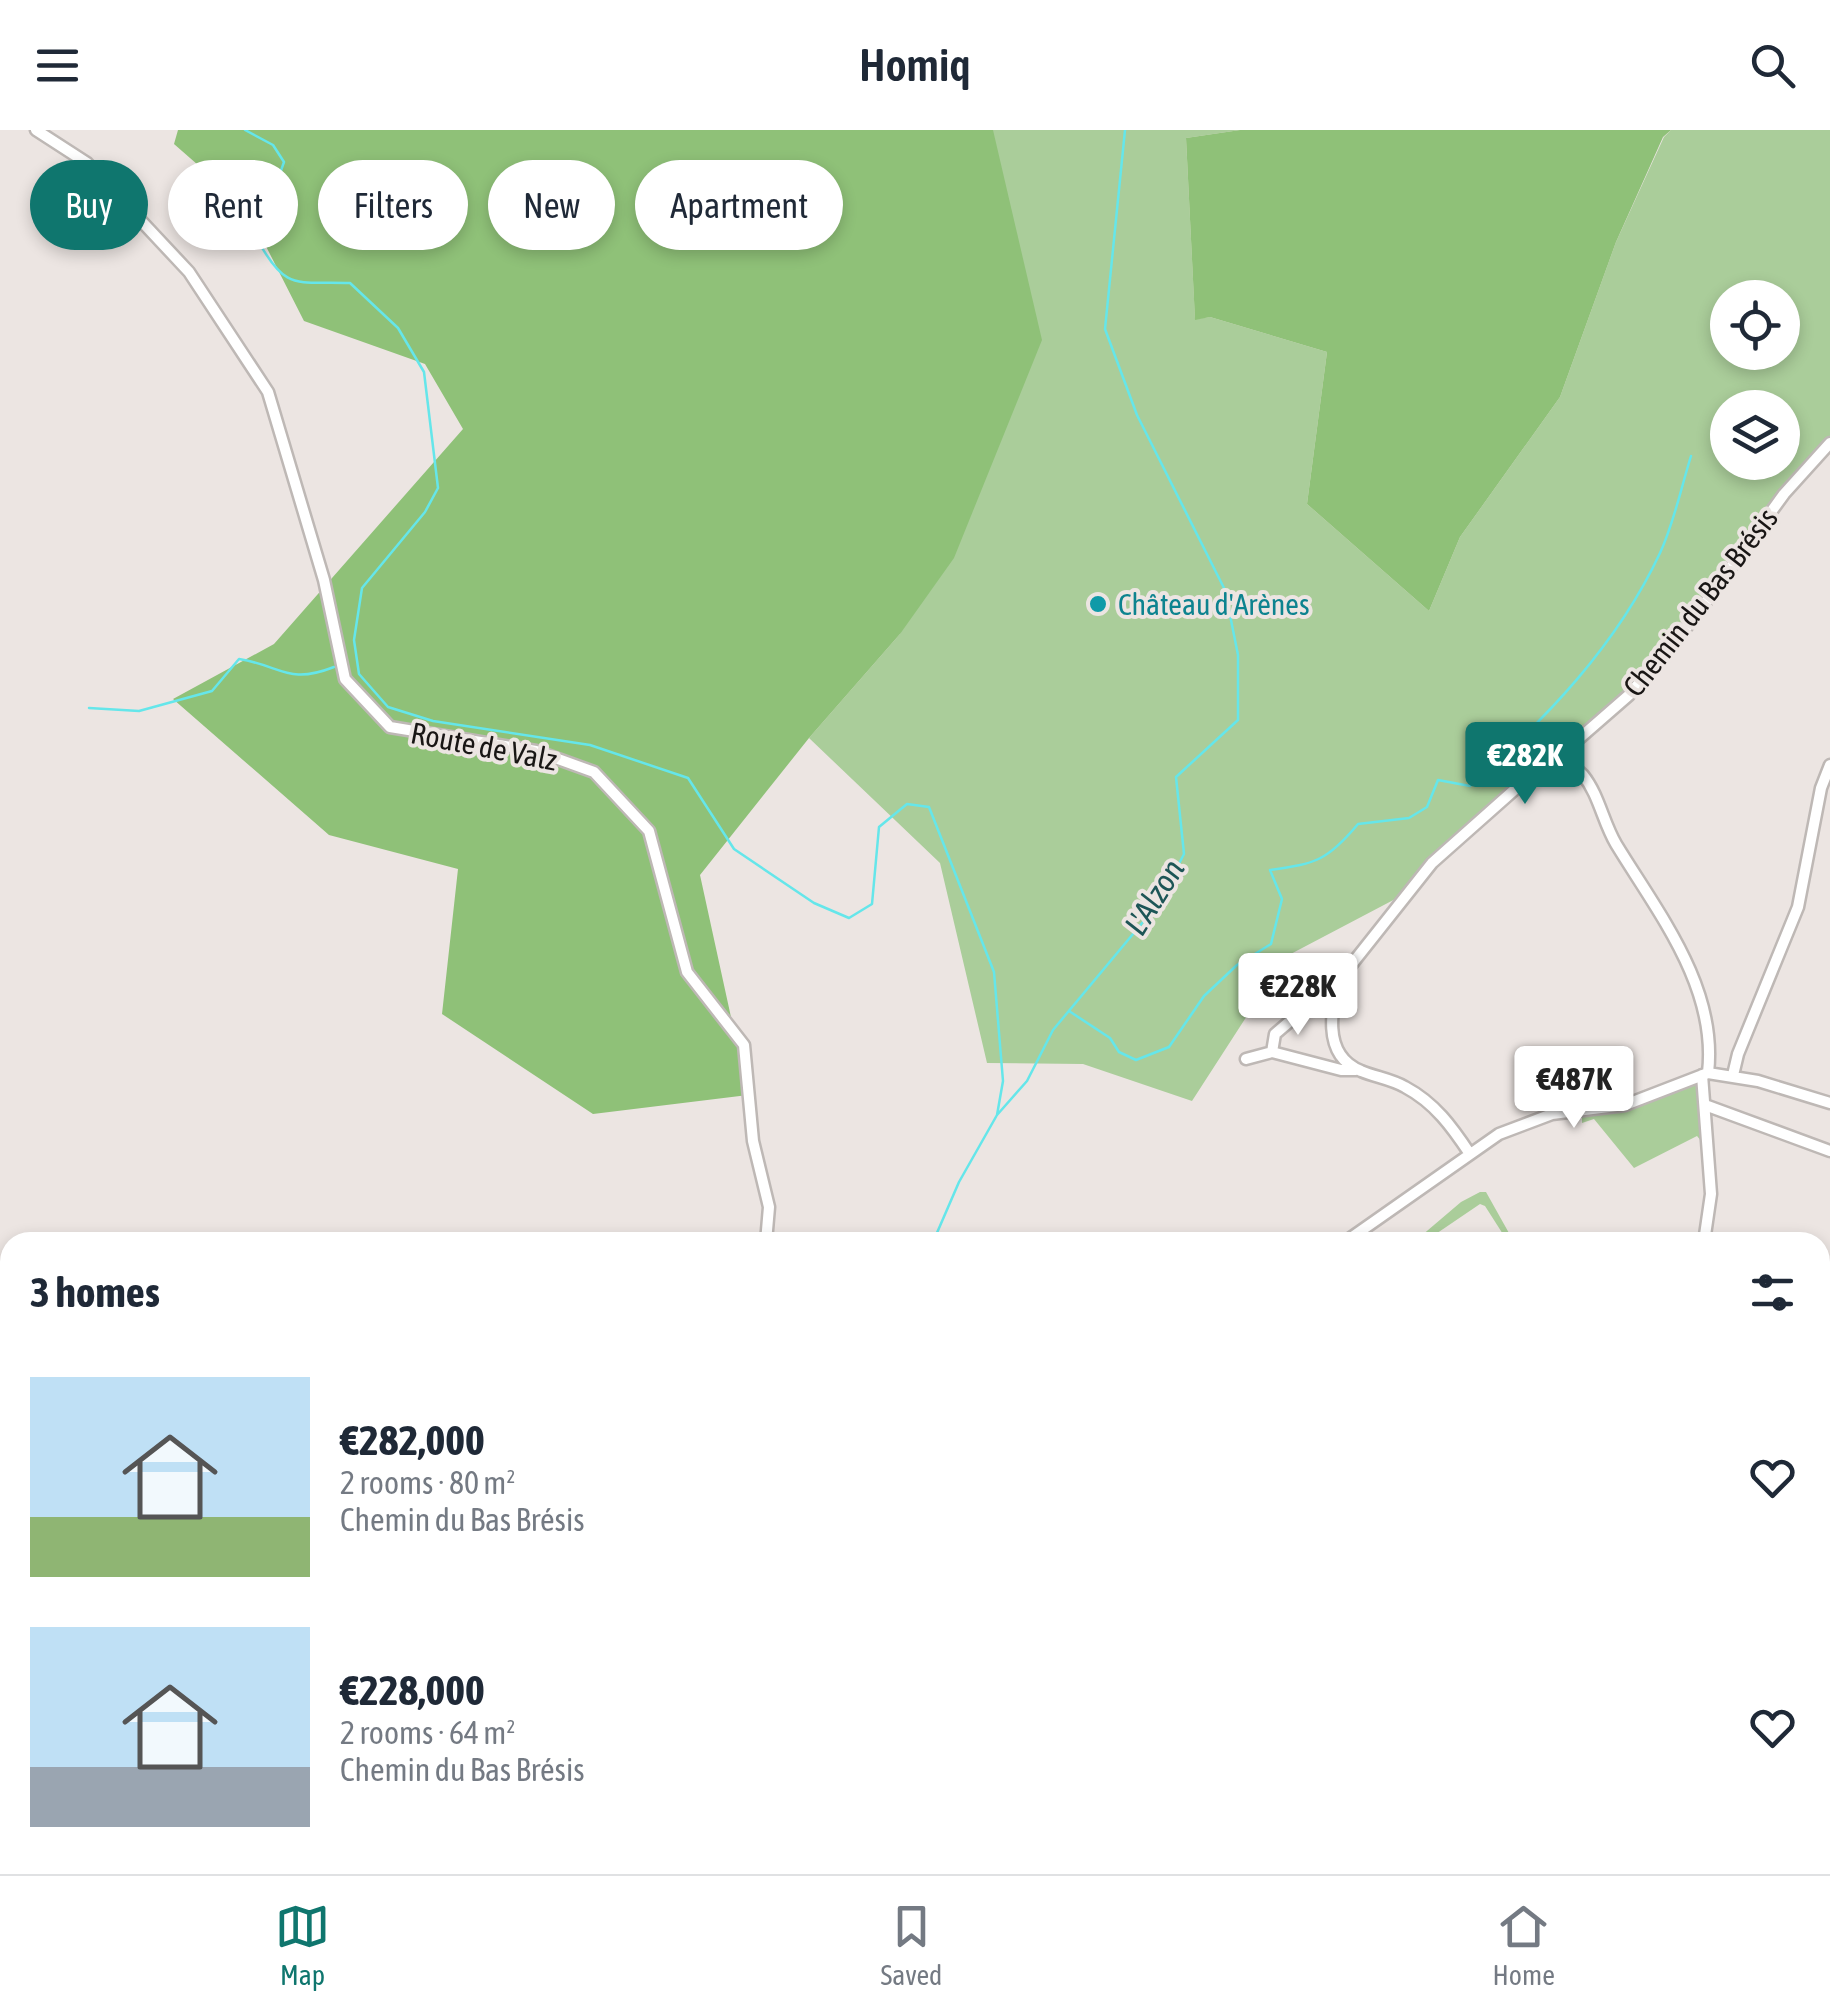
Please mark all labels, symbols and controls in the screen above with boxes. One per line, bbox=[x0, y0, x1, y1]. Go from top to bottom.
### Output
icon: menu bbox=[30, 38, 85, 93]
icon: search bbox=[1745, 38, 1800, 93]
text: Homiq bbox=[859, 39, 971, 91]
chip: Buy bbox=[30, 160, 148, 250]
chip: Rent bbox=[168, 160, 298, 250]
chip: Filters bbox=[318, 160, 468, 250]
chip: New bbox=[488, 160, 615, 250]
chip: Apartment bbox=[635, 160, 843, 250]
map controls bbox=[1710, 280, 1800, 480]
button: locate bbox=[1710, 280, 1800, 370]
button: layers bbox=[1710, 390, 1800, 480]
street label: Chemin du Bas Brésis bbox=[1616, 501, 1784, 703]
place label: Château d'Arènes bbox=[1118, 587, 1310, 621]
marker: Château d'Arènes bbox=[1087, 593, 1109, 615]
street label: Route de Valz bbox=[408, 715, 560, 777]
pin: €282K bbox=[1455, 722, 1595, 807]
text: €282K bbox=[1487, 736, 1563, 773]
water label: L'Alzon bbox=[1117, 852, 1191, 942]
pin: €228K bbox=[1228, 953, 1368, 1038]
text: €228K bbox=[1260, 967, 1336, 1004]
pin: €487K bbox=[1504, 1046, 1644, 1131]
text: €487K bbox=[1536, 1060, 1612, 1097]
icon: filters bbox=[1745, 1265, 1800, 1320]
text: 3 homes bbox=[30, 1268, 160, 1316]
text: €282,000 bbox=[340, 1416, 485, 1464]
icon: home bbox=[110, 1417, 230, 1537]
icon: heart bbox=[1745, 1450, 1800, 1505]
text: 2 rooms · 80 m² bbox=[340, 1464, 515, 1501]
text: Chemin du Bas Brésis bbox=[340, 1501, 585, 1538]
text: €228,000 bbox=[340, 1666, 485, 1714]
icon: home bbox=[110, 1667, 230, 1787]
icon: heart bbox=[1745, 1700, 1800, 1755]
text: 2 rooms · 64 m² bbox=[340, 1714, 515, 1751]
text: Chemin du Bas Brésis bbox=[340, 1751, 585, 1788]
tab: Map bbox=[275, 1899, 330, 1991]
tab: Saved bbox=[880, 1899, 942, 1991]
tab: Home bbox=[1493, 1899, 1555, 1991]

